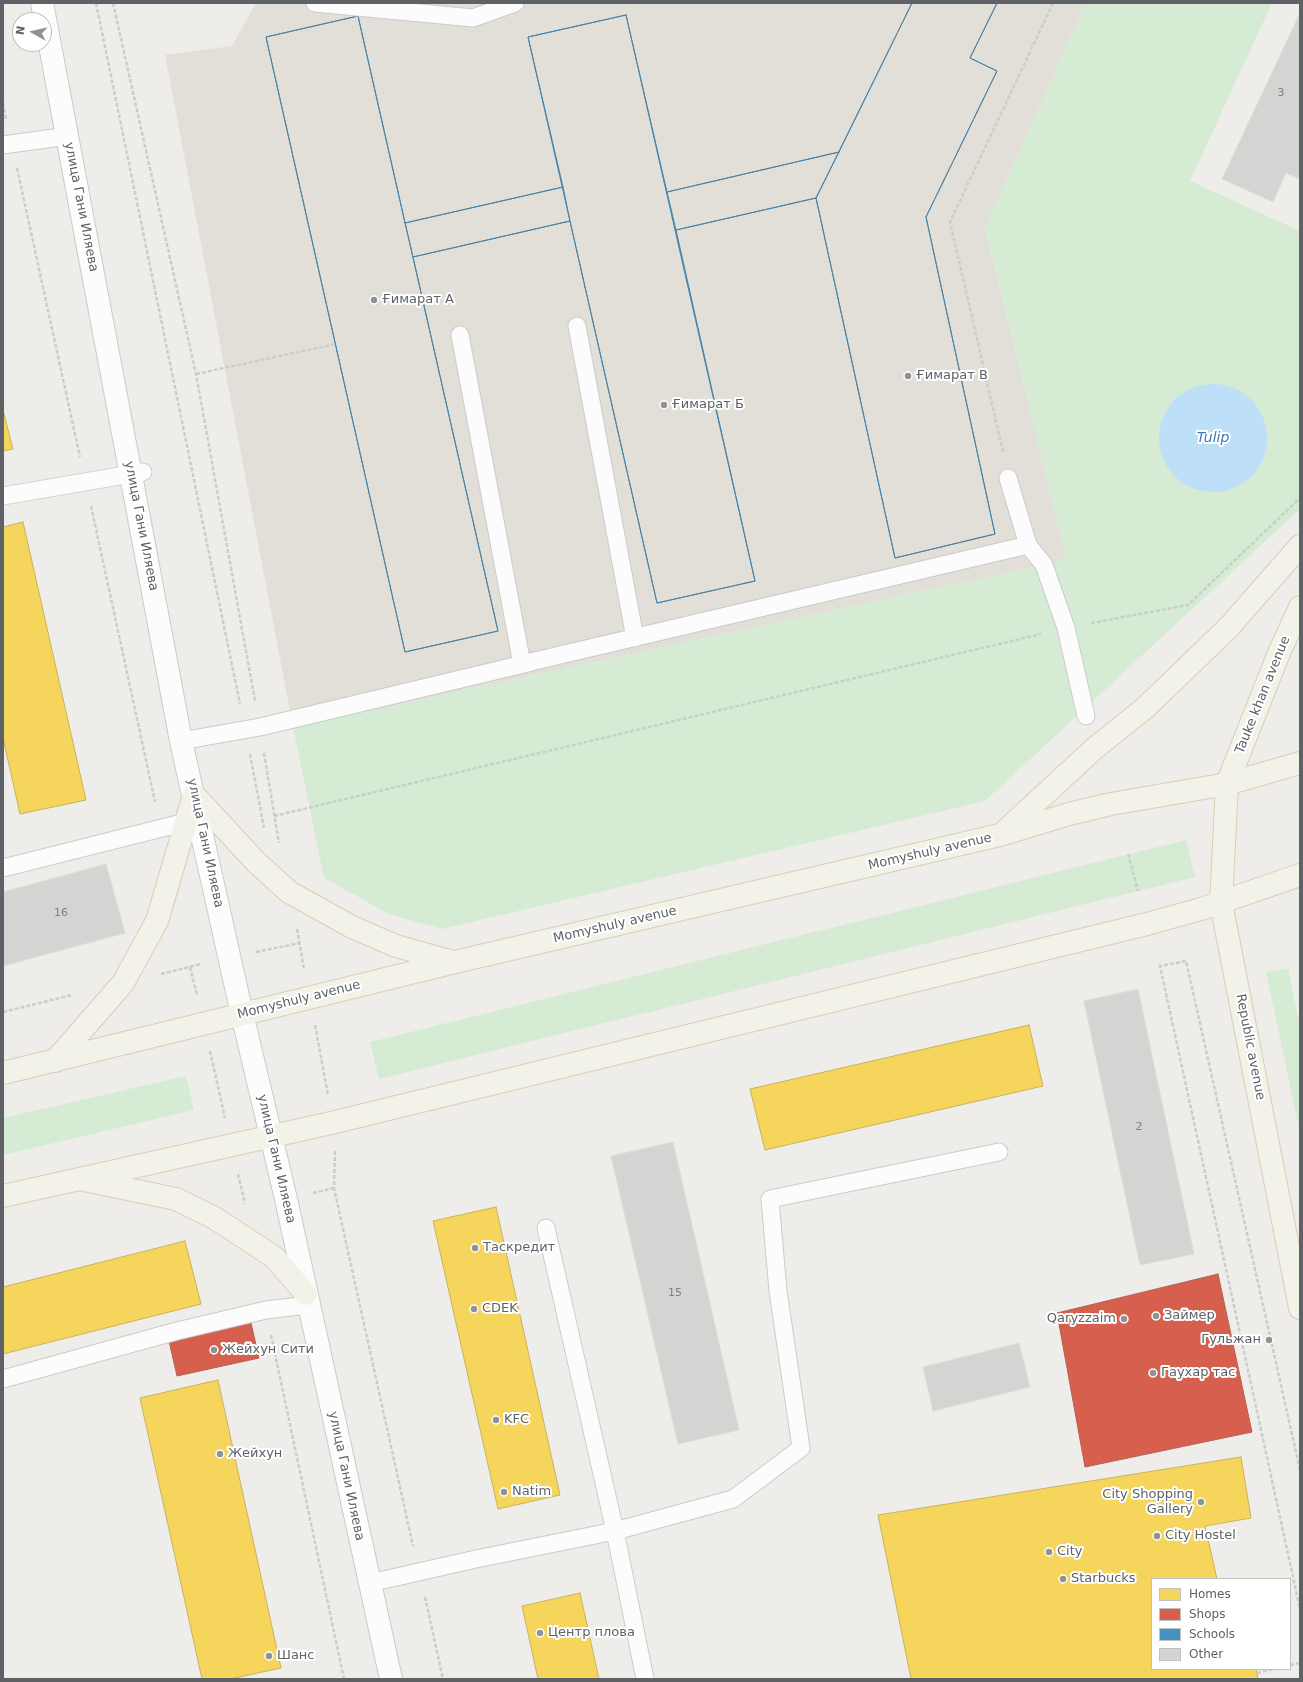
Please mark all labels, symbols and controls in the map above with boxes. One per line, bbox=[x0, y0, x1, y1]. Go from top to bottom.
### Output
north arrow bbox=[12, 12, 52, 52]
text: N bbox=[14, 25, 28, 36]
house number: 3 bbox=[1278, 86, 1284, 100]
street label: улица Гани Иляева bbox=[61, 141, 101, 273]
place label: Ғимарат А bbox=[382, 292, 454, 308]
marker: Ғимарат А bbox=[369, 295, 379, 305]
place label: Ғимарат В bbox=[916, 368, 988, 384]
marker: Ғимарат В bbox=[903, 371, 913, 381]
place label: Ғимарат Б bbox=[672, 397, 744, 413]
marker: Ғимарат Б bbox=[659, 400, 669, 410]
water label: Tulip bbox=[1197, 430, 1229, 446]
street label: улица Гани Иляева bbox=[121, 460, 161, 592]
street label: Tauke khan avenue bbox=[1232, 634, 1294, 756]
street label: улица Гани Иляева bbox=[184, 777, 226, 909]
street label: Momyshuly avenue bbox=[867, 830, 993, 874]
street label: Momyshuly avenue bbox=[552, 903, 678, 947]
house number: 16 bbox=[54, 906, 68, 920]
street label: Momyshuly avenue bbox=[236, 977, 362, 1023]
street label: Republic avenue bbox=[1232, 993, 1268, 1101]
street label: улица Гани Иляева bbox=[254, 1093, 298, 1225]
house number: 2 bbox=[1136, 1120, 1142, 1134]
place label: Таскредит bbox=[483, 1240, 555, 1256]
marker: Таскредит bbox=[470, 1243, 480, 1253]
house number: 15 bbox=[668, 1286, 682, 1300]
place label: CDEK bbox=[482, 1301, 518, 1317]
marker: CDEK bbox=[469, 1304, 479, 1314]
place label: Займер bbox=[1164, 1308, 1215, 1324]
place label: Qaryzzaim bbox=[1047, 1311, 1116, 1327]
marker: Займер bbox=[1151, 1311, 1161, 1321]
marker: Qaryzzaim bbox=[1119, 1314, 1129, 1324]
place label: Гульжан bbox=[1201, 1332, 1261, 1348]
marker: Гульжан bbox=[1264, 1335, 1274, 1345]
place label: Жейхун Сити bbox=[222, 1342, 314, 1358]
marker: Жейхун Сити bbox=[209, 1345, 219, 1355]
place label: Гаухар тас bbox=[1161, 1365, 1235, 1381]
marker: Гаухар тас bbox=[1148, 1368, 1158, 1378]
street label: улица Гани Иляева bbox=[325, 1410, 367, 1542]
place label: KFC bbox=[504, 1412, 529, 1428]
marker: KFC bbox=[491, 1415, 501, 1425]
place label: Жейхун bbox=[228, 1446, 282, 1462]
marker: Жейхун bbox=[215, 1449, 225, 1459]
place label: Natim bbox=[512, 1484, 551, 1500]
marker: Natim bbox=[499, 1487, 509, 1497]
place label: City Shopping Gallery bbox=[1102, 1487, 1193, 1518]
marker: City Shopping Gallery bbox=[1196, 1497, 1206, 1507]
place label: City Hostel bbox=[1165, 1528, 1236, 1544]
marker: City Hostel bbox=[1152, 1531, 1162, 1541]
place label: City bbox=[1057, 1544, 1082, 1560]
marker: City bbox=[1044, 1547, 1054, 1557]
place label: Starbucks bbox=[1071, 1571, 1136, 1587]
marker: Starbucks bbox=[1058, 1574, 1068, 1584]
legend bbox=[1151, 1578, 1291, 1670]
text: Homes bbox=[1189, 1587, 1231, 1601]
text: Shops bbox=[1189, 1607, 1225, 1621]
place label: Центр плова bbox=[548, 1625, 635, 1641]
text: Schools bbox=[1189, 1627, 1235, 1641]
marker: Центр плова bbox=[535, 1628, 545, 1638]
text: Other bbox=[1189, 1647, 1223, 1661]
place label: Шанс bbox=[277, 1648, 315, 1664]
marker: Шанс bbox=[264, 1651, 274, 1661]

